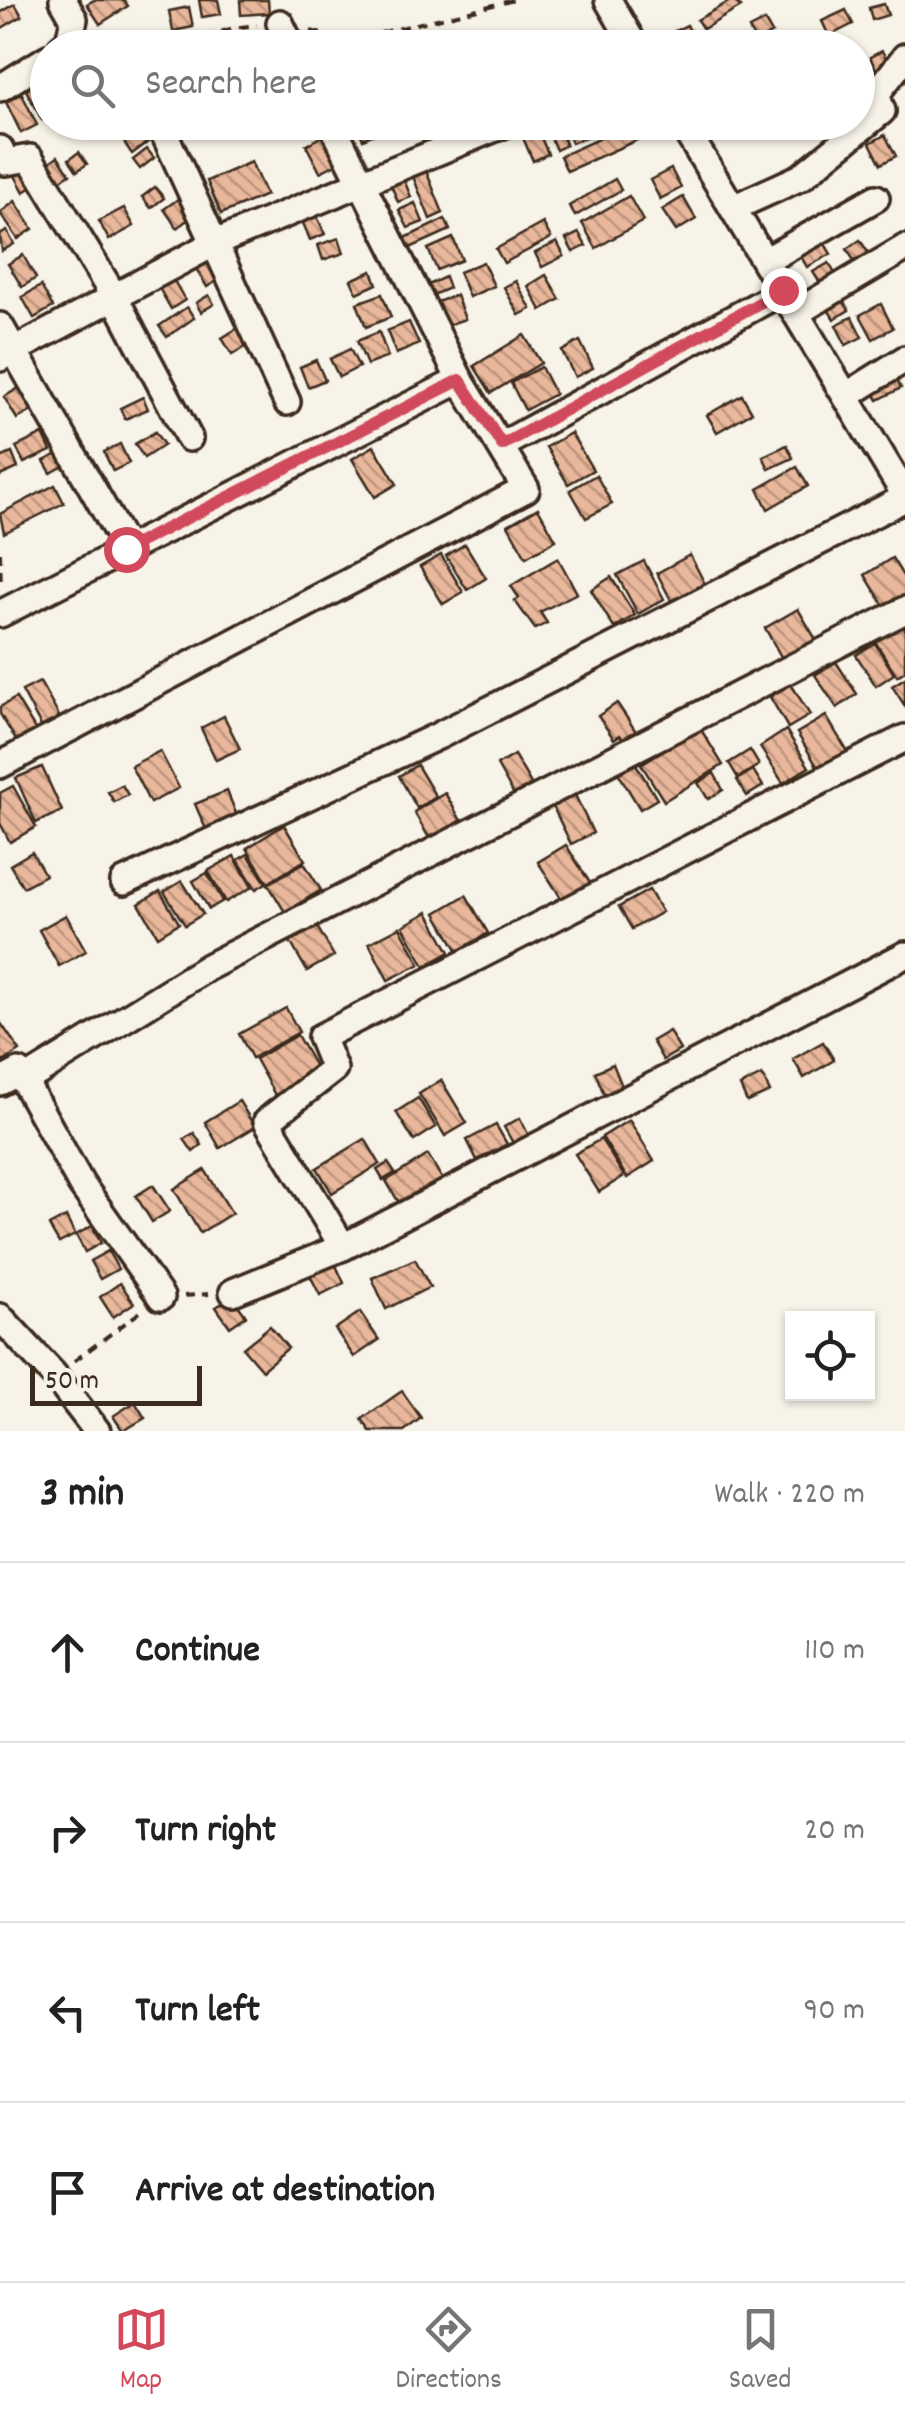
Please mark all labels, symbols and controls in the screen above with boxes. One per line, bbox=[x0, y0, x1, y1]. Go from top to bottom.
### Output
search box bbox=[30, 30, 875, 140]
icon: search bbox=[65, 58, 120, 113]
text: Search here bbox=[145, 58, 317, 113]
route end bbox=[761, 268, 807, 314]
route start bbox=[104, 527, 150, 573]
map controls bbox=[785, 1311, 875, 1401]
button: locate bbox=[785, 1311, 875, 1401]
scale bar bbox=[30, 1361, 202, 1406]
text: 50 m bbox=[45, 1363, 99, 1403]
text: 3 min bbox=[40, 1466, 124, 1526]
text: Walk · 220 m bbox=[714, 1473, 865, 1519]
icon: ahead bbox=[40, 1625, 95, 1680]
text: Continue bbox=[135, 1625, 260, 1680]
text: 110 m bbox=[804, 1629, 865, 1675]
icon: right bbox=[40, 1805, 95, 1860]
text: Turn right bbox=[135, 1805, 276, 1860]
text: 20 m bbox=[804, 1809, 865, 1855]
icon: left bbox=[40, 1985, 95, 2040]
text: Turn left bbox=[135, 1985, 260, 2040]
text: 90 m bbox=[804, 1989, 865, 2035]
icon: arrive bbox=[40, 2165, 95, 2220]
text: Arrive at destination bbox=[135, 2165, 435, 2220]
tab: Map bbox=[114, 2302, 169, 2402]
tab: Directions bbox=[396, 2302, 502, 2402]
tab: Saved bbox=[729, 2302, 791, 2402]

